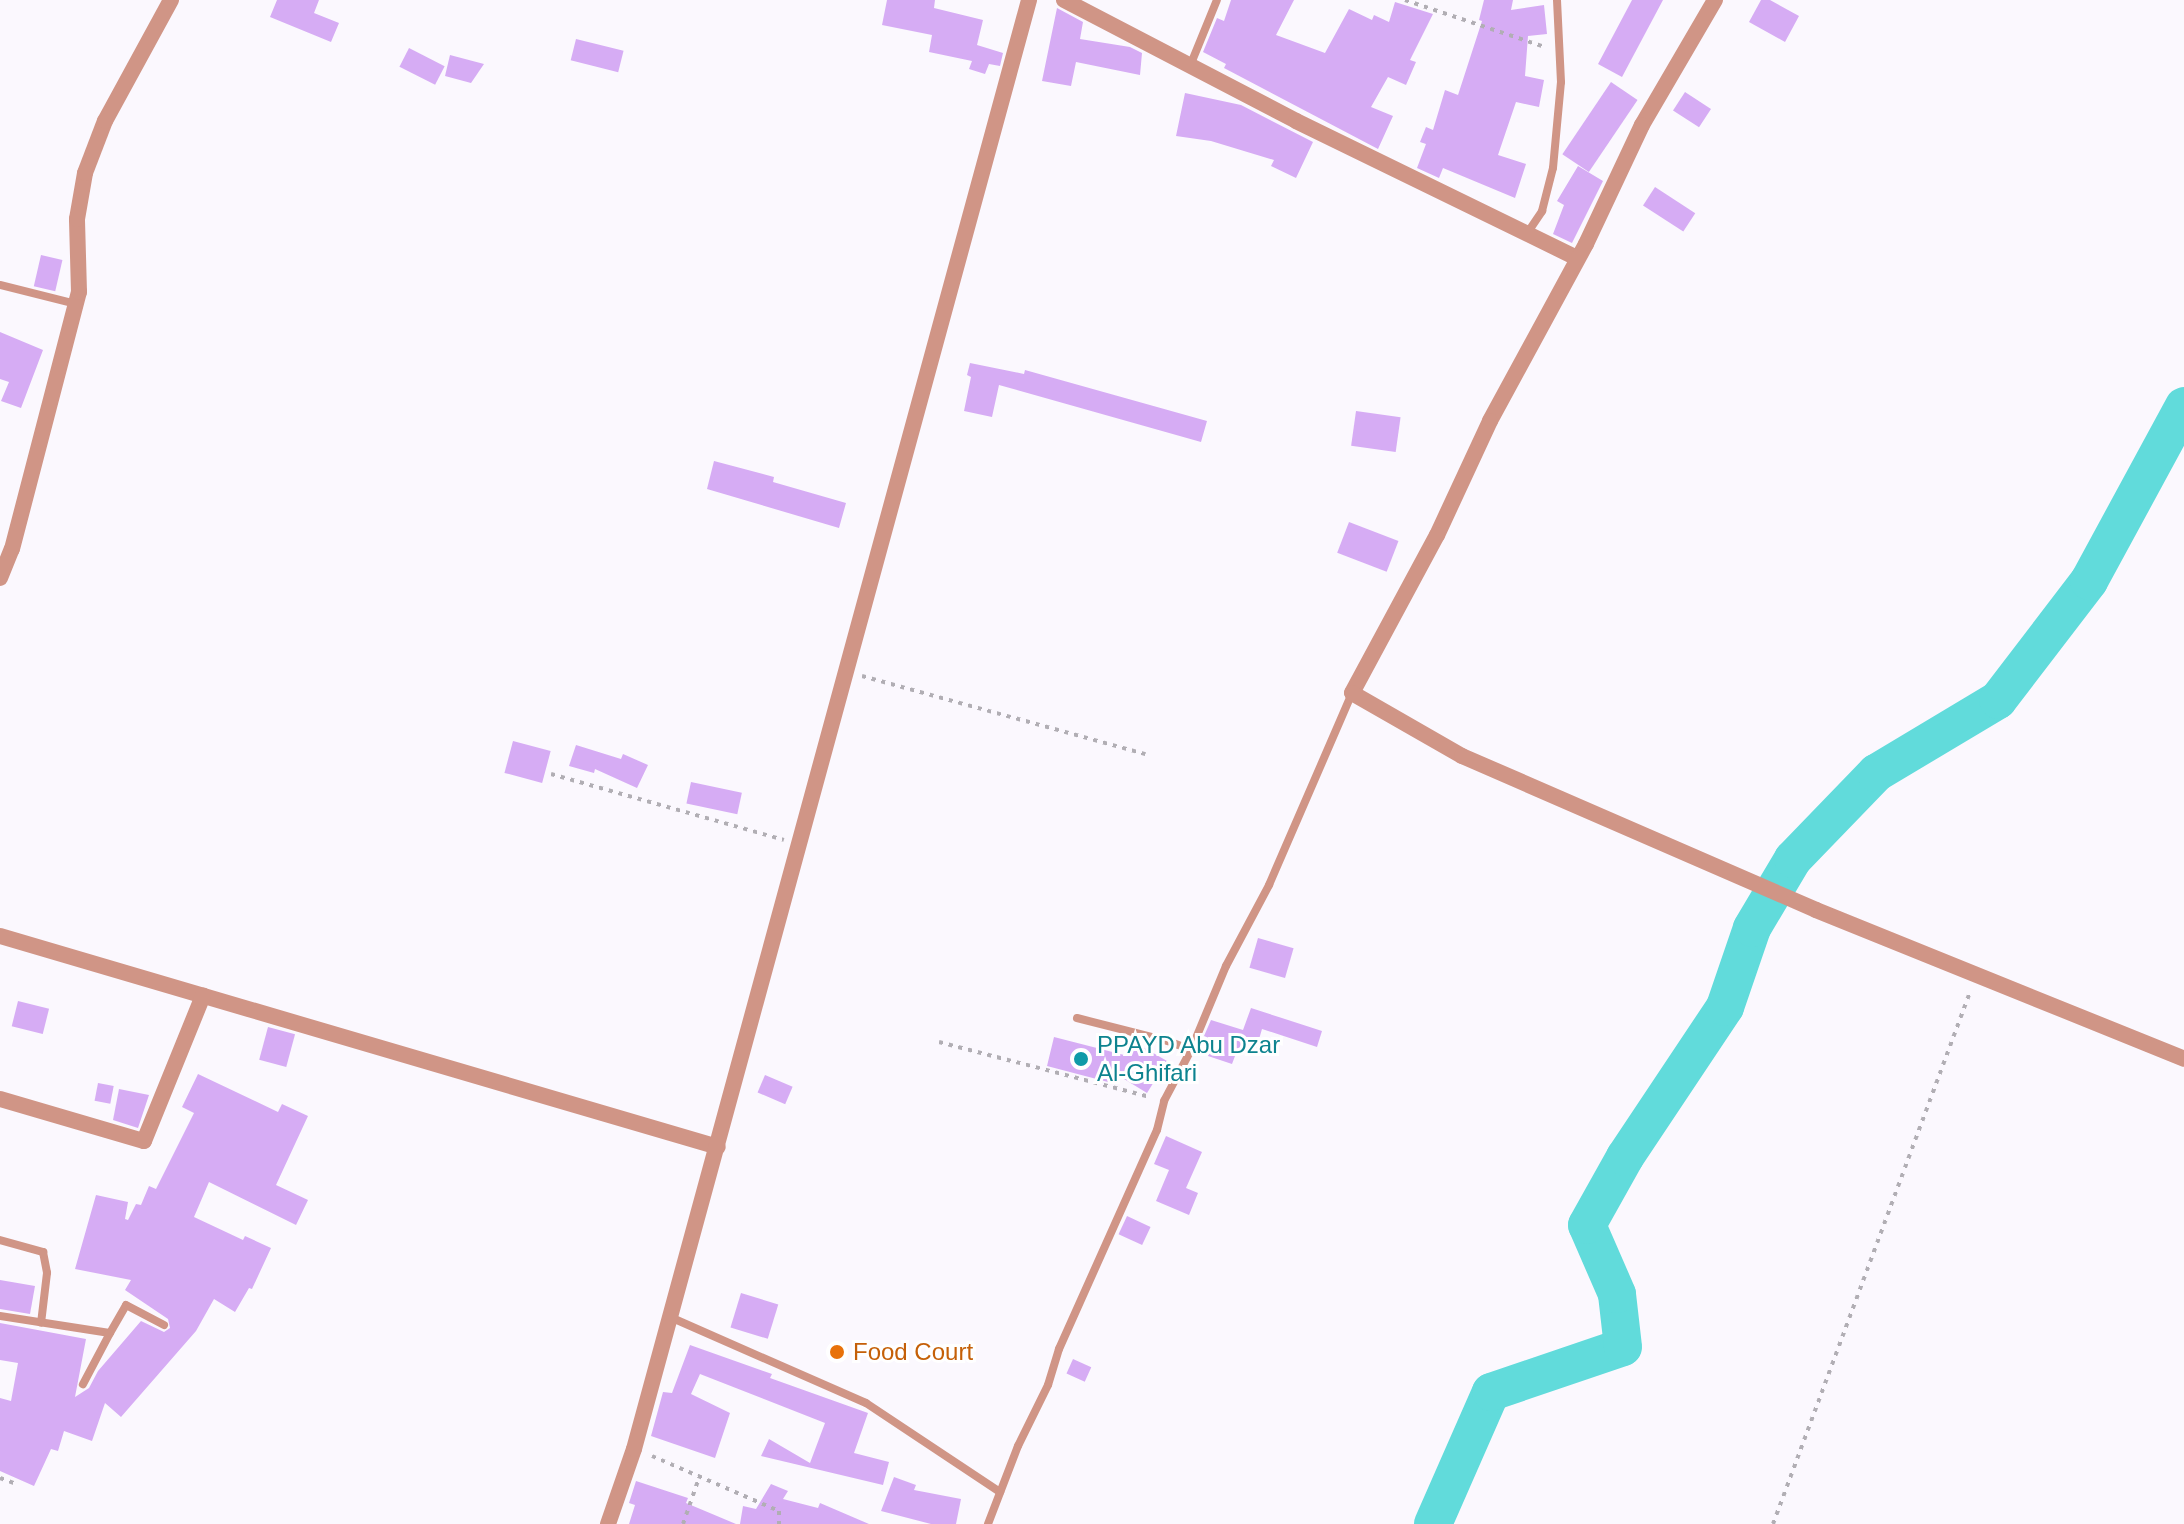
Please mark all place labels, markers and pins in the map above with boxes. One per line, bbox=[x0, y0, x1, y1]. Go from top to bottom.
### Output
place label: PPAYD Abu Dzar Al-Ghifari bbox=[1097, 1031, 1282, 1087]
marker: PPAYD Abu Dzar Al-Ghifari bbox=[1072, 1050, 1090, 1068]
place label: Food Court bbox=[853, 1338, 973, 1366]
marker: Food Court bbox=[828, 1343, 846, 1361]

